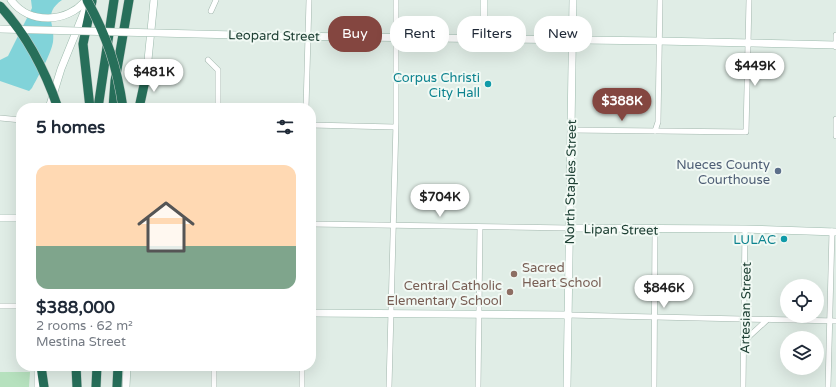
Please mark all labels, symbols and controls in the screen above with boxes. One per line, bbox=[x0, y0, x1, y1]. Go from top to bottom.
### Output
chip: Buy bbox=[328, 16, 382, 52]
chip: Rent bbox=[390, 16, 449, 52]
chip: Filters bbox=[457, 16, 526, 52]
chip: New bbox=[534, 16, 592, 52]
street label: Leopard Street bbox=[228, 27, 320, 45]
pin: $449K bbox=[727, 53, 783, 87]
text: $449K bbox=[734, 58, 776, 74]
pin: $481K bbox=[126, 59, 182, 93]
text: $481K bbox=[133, 64, 175, 80]
place label: Corpus Christi City Hall bbox=[393, 70, 480, 101]
marker: Corpus Christi City Hall bbox=[483, 79, 493, 89]
pin: $388K bbox=[594, 88, 650, 122]
text: $388K bbox=[601, 93, 643, 109]
icon: filters bbox=[274, 116, 296, 138]
text: 5 homes bbox=[36, 117, 105, 138]
street label: North Staples Street bbox=[562, 119, 580, 245]
place label: Nueces County Courthouse bbox=[676, 157, 770, 188]
marker: Nueces County Courthouse bbox=[773, 166, 783, 176]
pin: $704K bbox=[412, 184, 468, 218]
text: $704K bbox=[419, 189, 461, 205]
icon: home bbox=[130, 191, 202, 263]
street label: Lipan Street bbox=[584, 221, 658, 239]
place label: LULAC bbox=[733, 232, 776, 248]
marker: LULAC bbox=[779, 234, 789, 244]
place label: Sacred Heart School bbox=[522, 260, 602, 291]
street label: Artesian Street bbox=[737, 262, 755, 354]
marker: Sacred Heart School bbox=[509, 269, 519, 279]
pin: $846K bbox=[636, 275, 692, 309]
place label: Central Catholic Elementary School bbox=[387, 278, 502, 309]
map controls bbox=[780, 279, 824, 375]
button: locate bbox=[780, 279, 824, 323]
text: $846K bbox=[643, 280, 685, 296]
marker: Central Catholic Elementary School bbox=[505, 287, 515, 297]
text: $388,000 bbox=[36, 297, 115, 318]
text: 2 rooms · 62 m² bbox=[36, 318, 133, 334]
button: layers bbox=[780, 331, 824, 375]
text: Mestina Street bbox=[36, 334, 126, 350]

